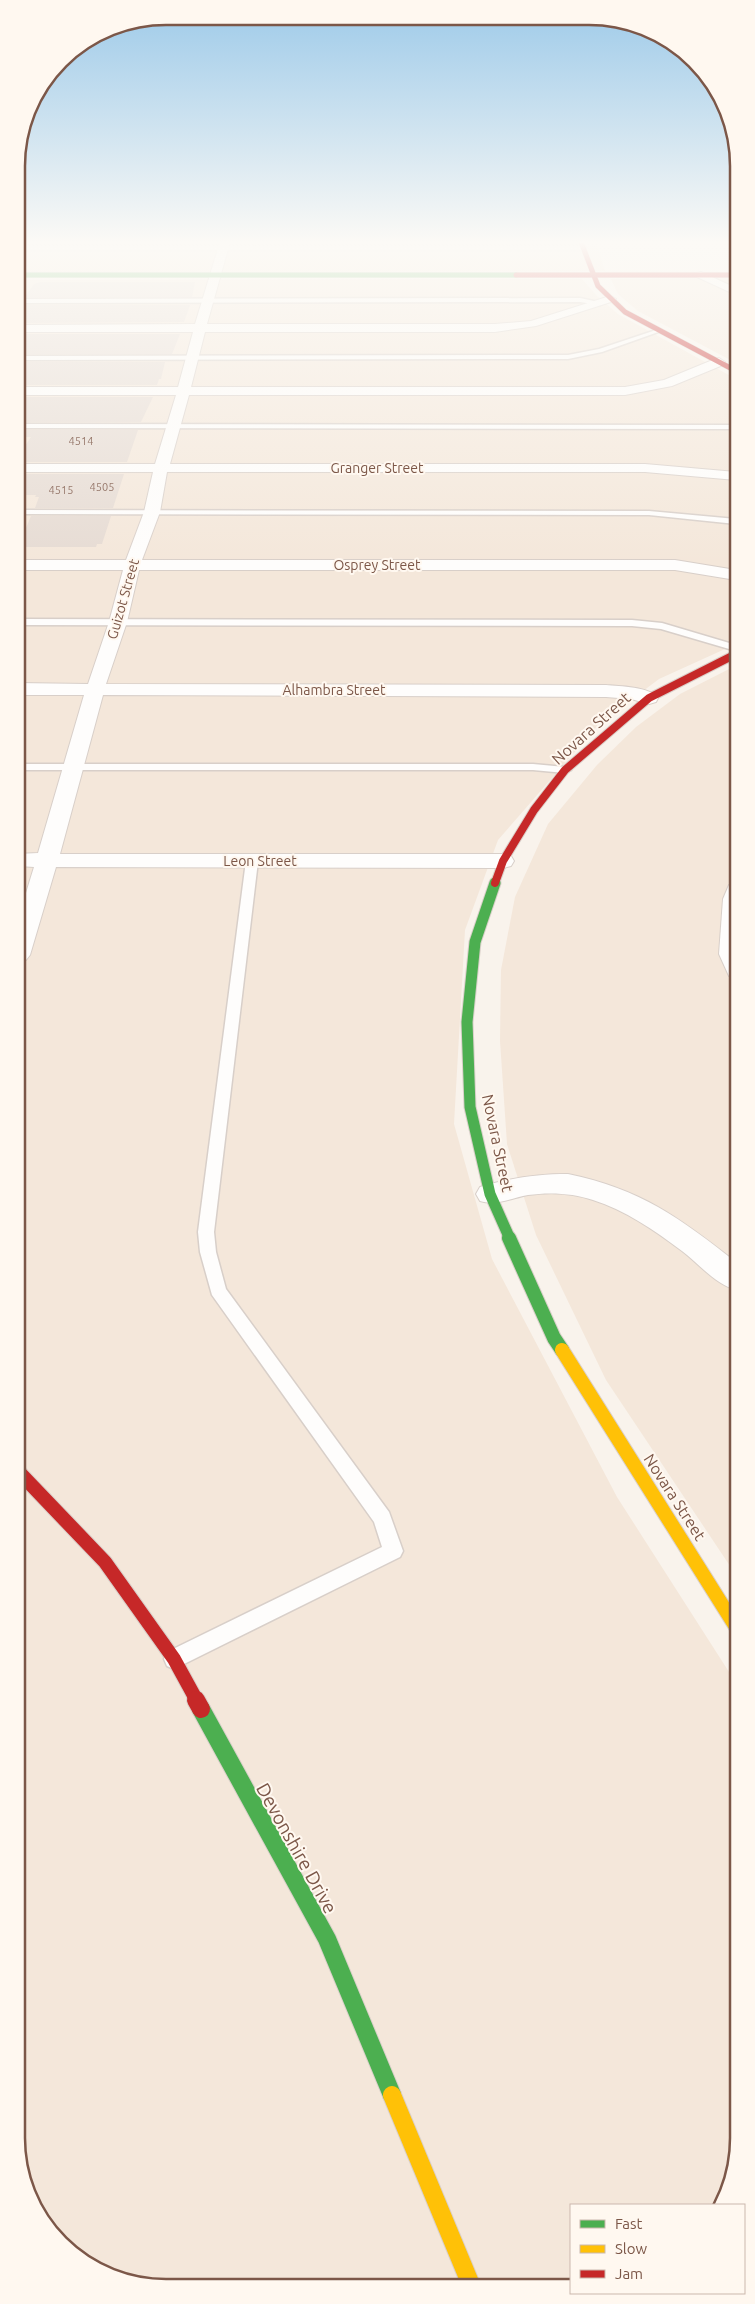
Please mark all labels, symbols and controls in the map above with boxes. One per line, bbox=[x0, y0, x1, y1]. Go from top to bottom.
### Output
house number: 4514 bbox=[69, 435, 93, 447]
street label: Granger Street bbox=[330, 460, 424, 476]
house number: 4505 bbox=[90, 481, 114, 493]
house number: 4515 bbox=[49, 484, 73, 496]
street label: Guizot Street bbox=[104, 556, 142, 641]
street label: Osprey Street bbox=[333, 557, 421, 573]
street label: Alhambra Street bbox=[282, 682, 386, 698]
street label: Novara Street bbox=[548, 688, 634, 768]
street label: Leon Street bbox=[223, 853, 297, 869]
street label: Novara Street bbox=[479, 1093, 517, 1194]
street label: Novara Street bbox=[640, 1450, 710, 1544]
street label: Devonshire Drive bbox=[252, 1779, 342, 1917]
legend bbox=[570, 2204, 745, 2294]
text: Fast bbox=[615, 2215, 643, 2232]
text: Slow bbox=[615, 2240, 648, 2257]
text: Jam bbox=[615, 2265, 643, 2282]

